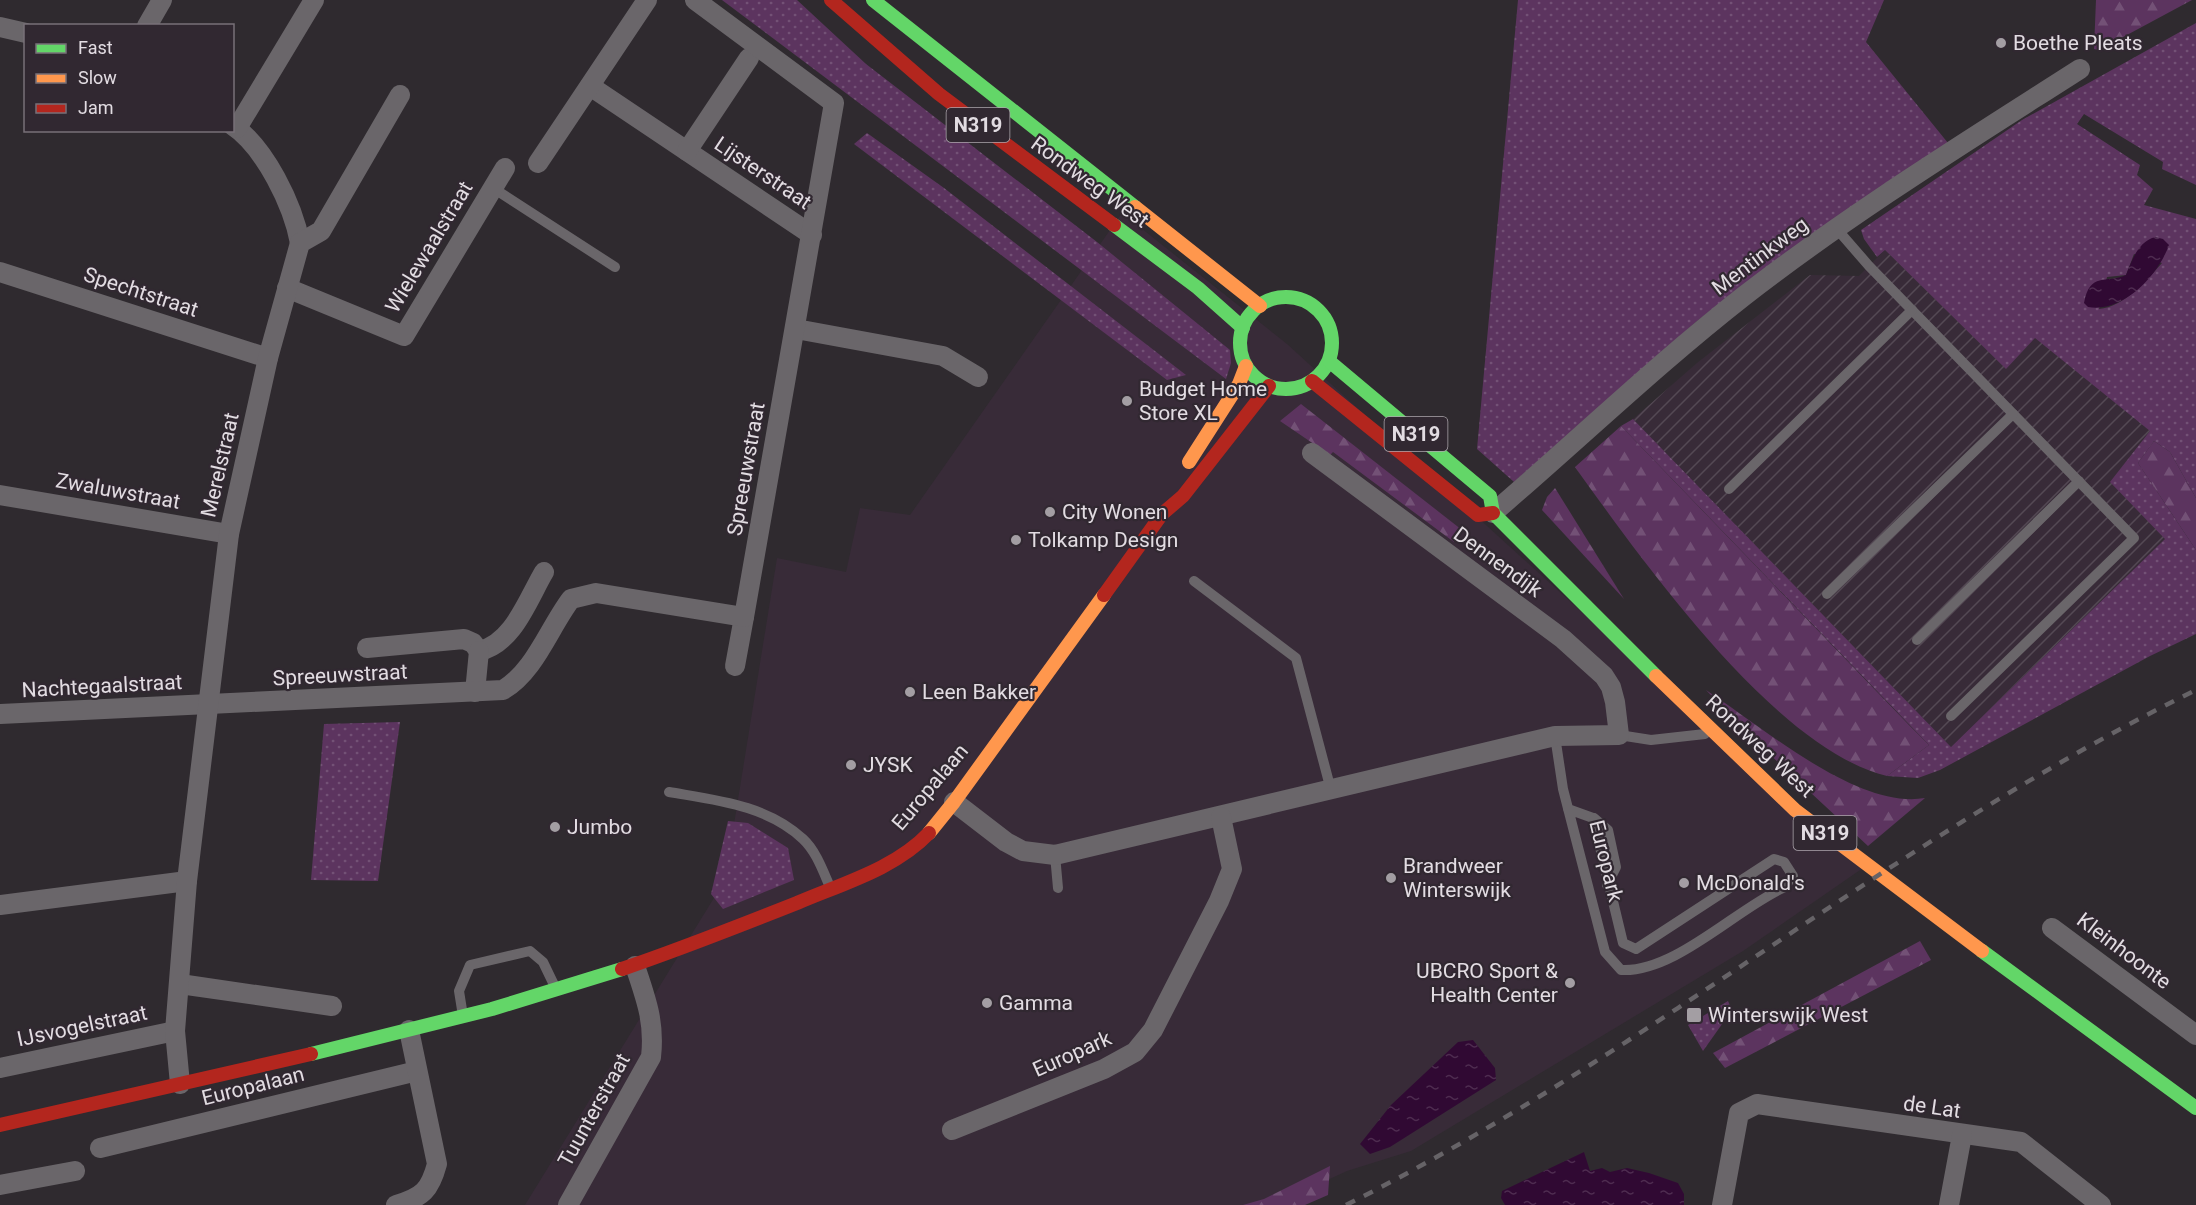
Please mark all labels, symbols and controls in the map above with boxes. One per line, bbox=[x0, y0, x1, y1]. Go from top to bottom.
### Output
legend bbox=[24, 24, 234, 132]
place label: Boethe Pleats bbox=[2013, 31, 2143, 55]
marker: Boethe Pleats bbox=[1994, 36, 2008, 50]
text: Fast bbox=[78, 37, 113, 58]
text: Slow bbox=[78, 67, 117, 88]
text: Jam bbox=[78, 97, 114, 118]
road number: N319 bbox=[946, 108, 1010, 142]
street label: Rondweg West bbox=[1027, 131, 1154, 233]
street label: Lijsterstraat bbox=[710, 132, 816, 214]
street label: Wielewaalstraat bbox=[380, 177, 478, 317]
street label: Mentinkweg bbox=[1707, 212, 1813, 300]
street label: Spechtstraat bbox=[81, 262, 201, 322]
place label: Budget Home Store XL bbox=[1139, 377, 1267, 425]
marker: Budget Home Store XL bbox=[1120, 394, 1134, 408]
street label: Spreeuwstraat bbox=[722, 400, 770, 538]
street label: Merelstraat bbox=[196, 410, 244, 520]
road number: N319 bbox=[1384, 417, 1448, 451]
street label: Zwaluwstraat bbox=[54, 468, 182, 514]
place label: City Wonen bbox=[1062, 500, 1167, 524]
marker: City Wonen bbox=[1043, 505, 1057, 519]
street label: Dennendijk bbox=[1449, 522, 1547, 602]
place label: Tolkamp Design bbox=[1028, 528, 1178, 552]
marker: Tolkamp Design bbox=[1009, 533, 1023, 547]
street label: Spreeuwstraat bbox=[272, 659, 408, 691]
street label: Nachtegaalstraat bbox=[21, 670, 183, 702]
place label: Leen Bakker bbox=[922, 680, 1036, 704]
marker: Leen Bakker bbox=[903, 685, 917, 699]
street label: Rondweg West bbox=[1701, 690, 1819, 802]
street label: Europalaan bbox=[887, 739, 973, 835]
place label: JYSK bbox=[863, 753, 914, 777]
marker: JYSK bbox=[844, 758, 858, 772]
place label: Jumbo bbox=[567, 815, 632, 839]
road number: N319 bbox=[1794, 816, 1856, 850]
street label: Europark bbox=[1584, 818, 1628, 905]
marker: Jumbo bbox=[548, 820, 562, 834]
place label: Brandweer Winterswijk bbox=[1403, 854, 1511, 902]
marker: Brandweer Winterswijk bbox=[1384, 871, 1398, 885]
place label: McDonald's bbox=[1696, 871, 1805, 895]
marker: McDonald's bbox=[1677, 876, 1691, 890]
street label: Kleinhoonte bbox=[2072, 908, 2176, 994]
place label: UBCRO Sport & Health Center bbox=[1416, 959, 1558, 1007]
marker: UBCRO Sport & Health Center bbox=[1563, 976, 1577, 990]
place label: Gamma bbox=[999, 991, 1073, 1015]
marker: Gamma bbox=[980, 996, 994, 1010]
street label: IJsvogelstraat bbox=[15, 1000, 149, 1051]
place label: Winterswijk West bbox=[1708, 1003, 1868, 1027]
marker: Winterswijk West bbox=[1685, 1006, 1703, 1024]
street label: Europark bbox=[1029, 1026, 1115, 1082]
street label: Tuunterstraat bbox=[553, 1049, 635, 1171]
street label: Europalaan bbox=[199, 1062, 307, 1110]
street label: de Lat bbox=[1902, 1091, 1962, 1123]

